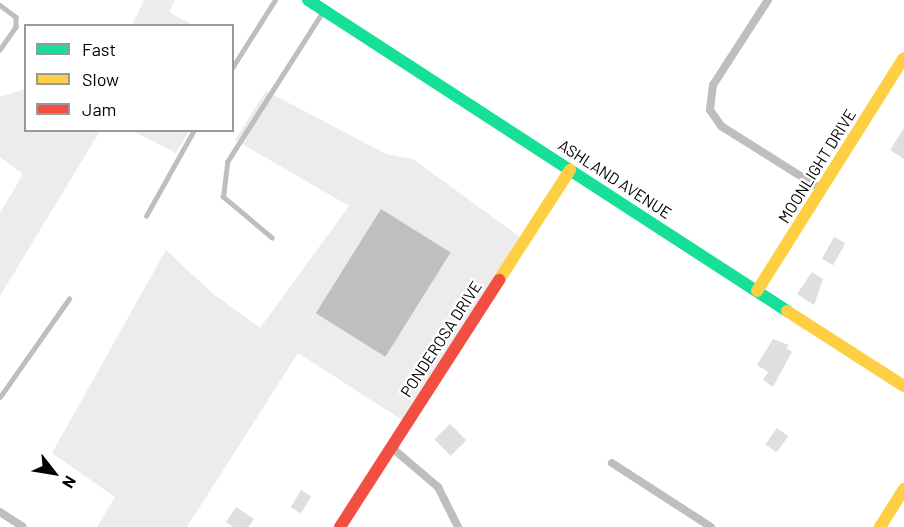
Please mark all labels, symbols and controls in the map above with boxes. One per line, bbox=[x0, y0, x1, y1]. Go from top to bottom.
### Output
legend bbox=[24, 24, 234, 132]
text: Fast bbox=[82, 38, 116, 60]
text: Slow bbox=[82, 68, 119, 90]
text: Jam bbox=[82, 98, 116, 120]
street label: MOONLIGHT DRIVE bbox=[774, 106, 860, 226]
street label: ASHLAND AVENUE bbox=[555, 135, 675, 223]
street label: PONDEROSA DRIVE bbox=[396, 277, 486, 401]
north arrow bbox=[24, 443, 84, 503]
text: N bbox=[59, 473, 81, 492]

